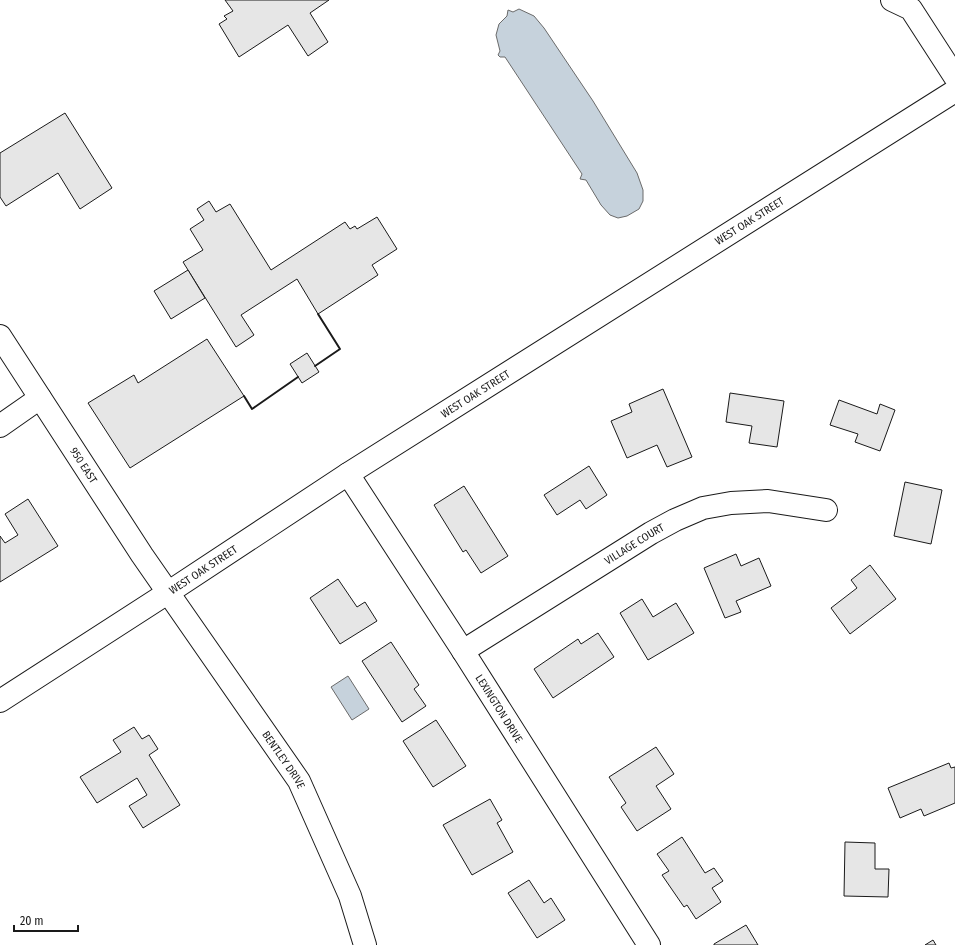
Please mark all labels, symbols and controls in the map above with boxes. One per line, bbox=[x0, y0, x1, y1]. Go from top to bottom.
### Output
street label: WEST OAK STREET bbox=[713, 194, 787, 248]
street label: WEST OAK STREET bbox=[439, 367, 513, 421]
street label: 950 EAST bbox=[67, 445, 100, 487]
street label: VILLAGE COURT bbox=[602, 521, 667, 568]
street label: WEST OAK STREET bbox=[167, 542, 241, 597]
street label: LEXINGTON DRIVE bbox=[473, 672, 525, 745]
street label: BENTLEY DRIVE bbox=[259, 729, 307, 791]
scale bar bbox=[14, 907, 78, 933]
text: 20 m bbox=[20, 914, 44, 928]

